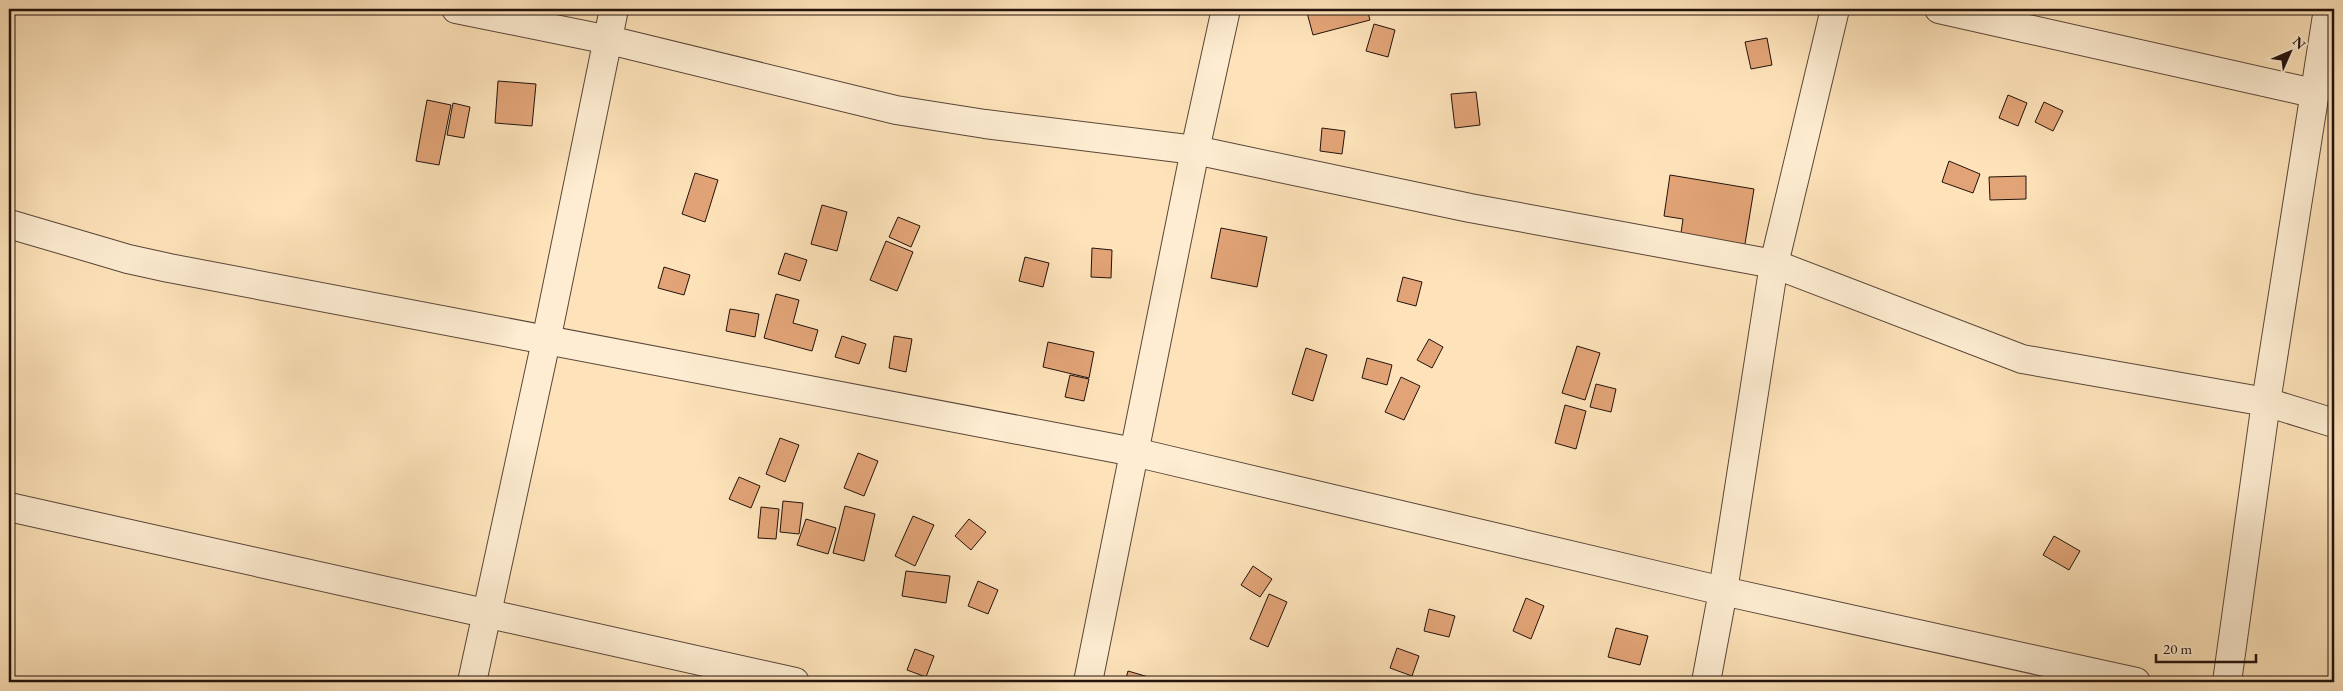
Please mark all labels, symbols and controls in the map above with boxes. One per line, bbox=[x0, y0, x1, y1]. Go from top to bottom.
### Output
north arrow bbox=[2266, 28, 2316, 78]
text: N bbox=[2289, 32, 2310, 54]
scale bar bbox=[2156, 631, 2256, 663]
text: 20 m bbox=[2163, 639, 2192, 658]

